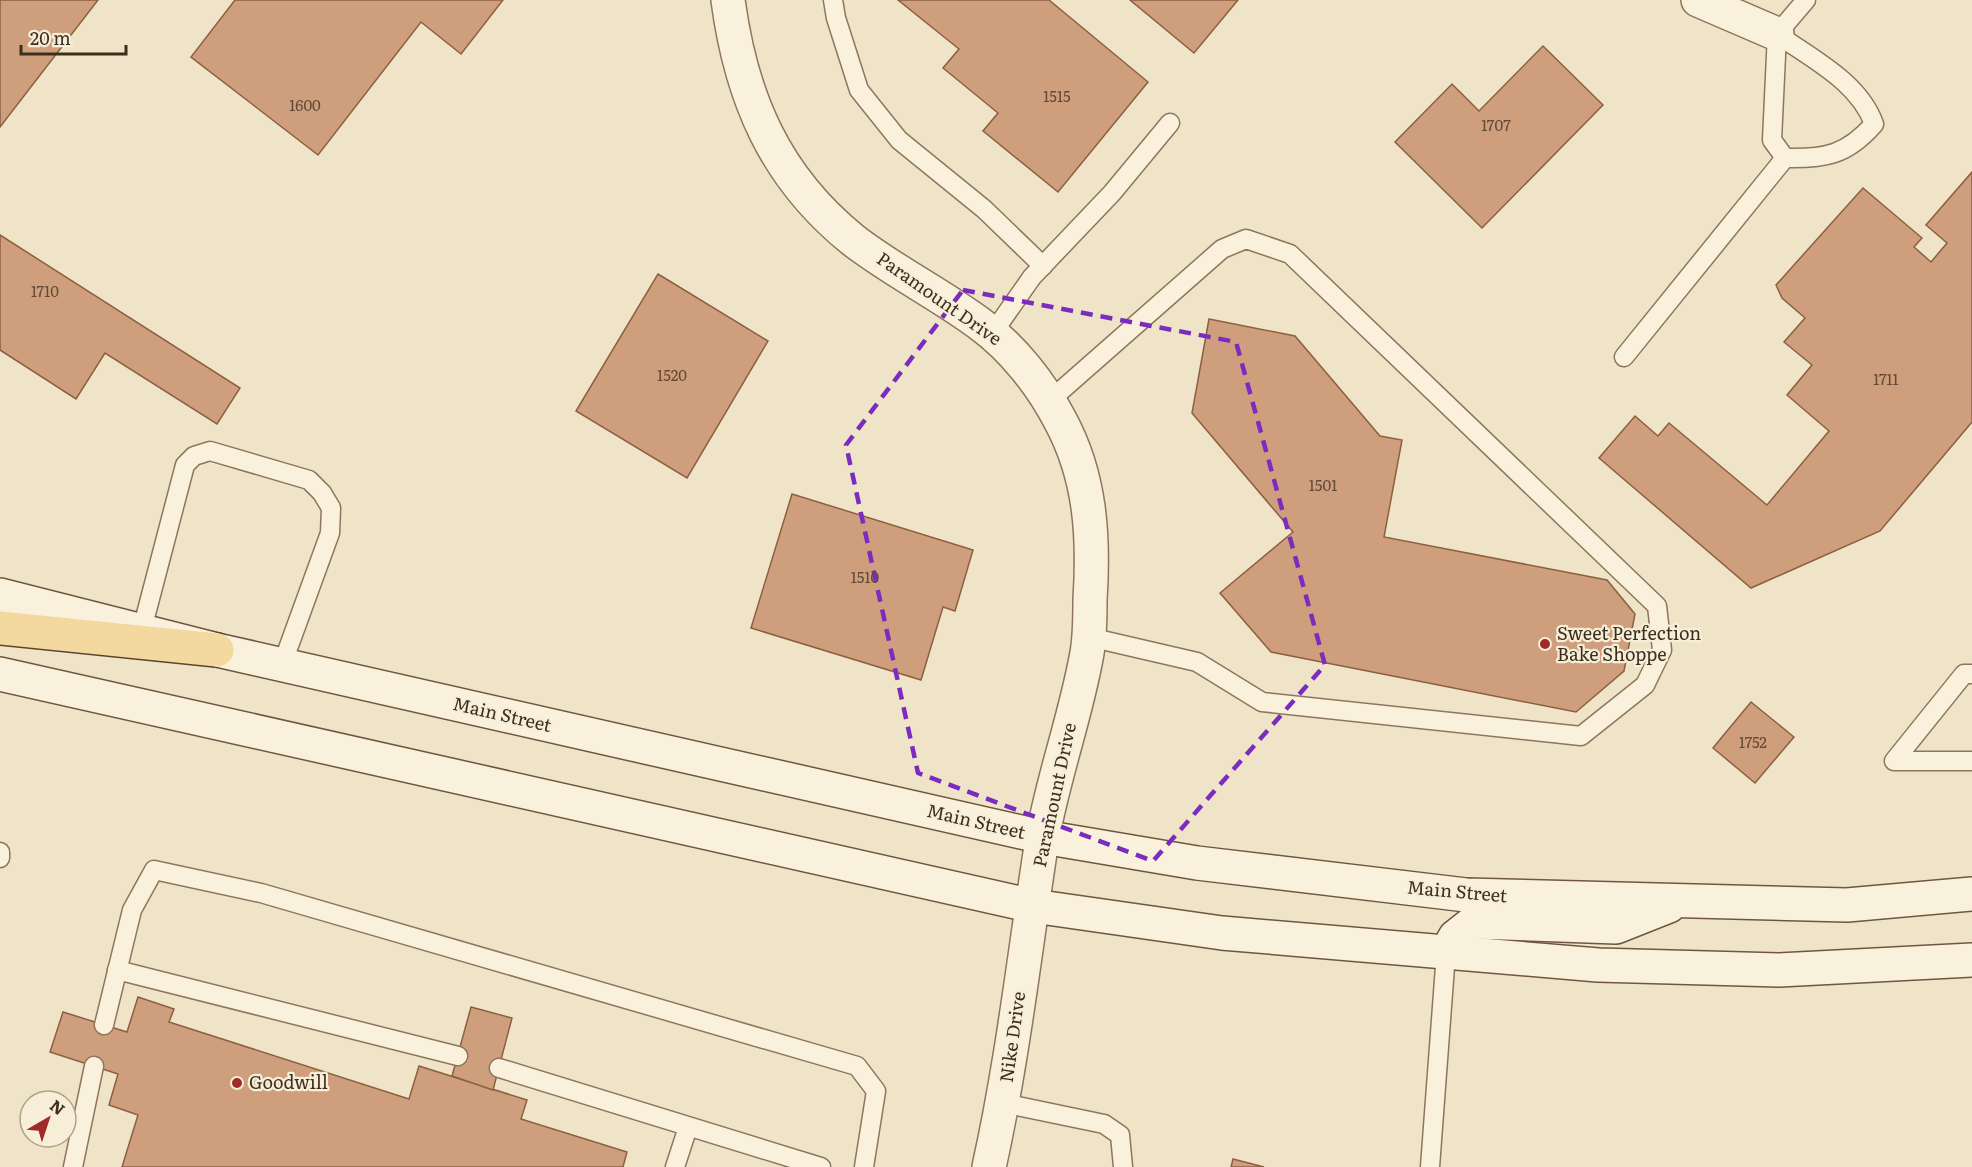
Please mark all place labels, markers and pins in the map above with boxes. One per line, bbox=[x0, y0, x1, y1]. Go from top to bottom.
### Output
place label: Sweet Perfection Bake Shoppe bbox=[1557, 619, 1701, 667]
marker: Sweet Perfection Bake Shoppe bbox=[1538, 637, 1552, 651]
place label: Goodwill bbox=[249, 1068, 328, 1095]
marker: Goodwill bbox=[230, 1076, 244, 1090]

